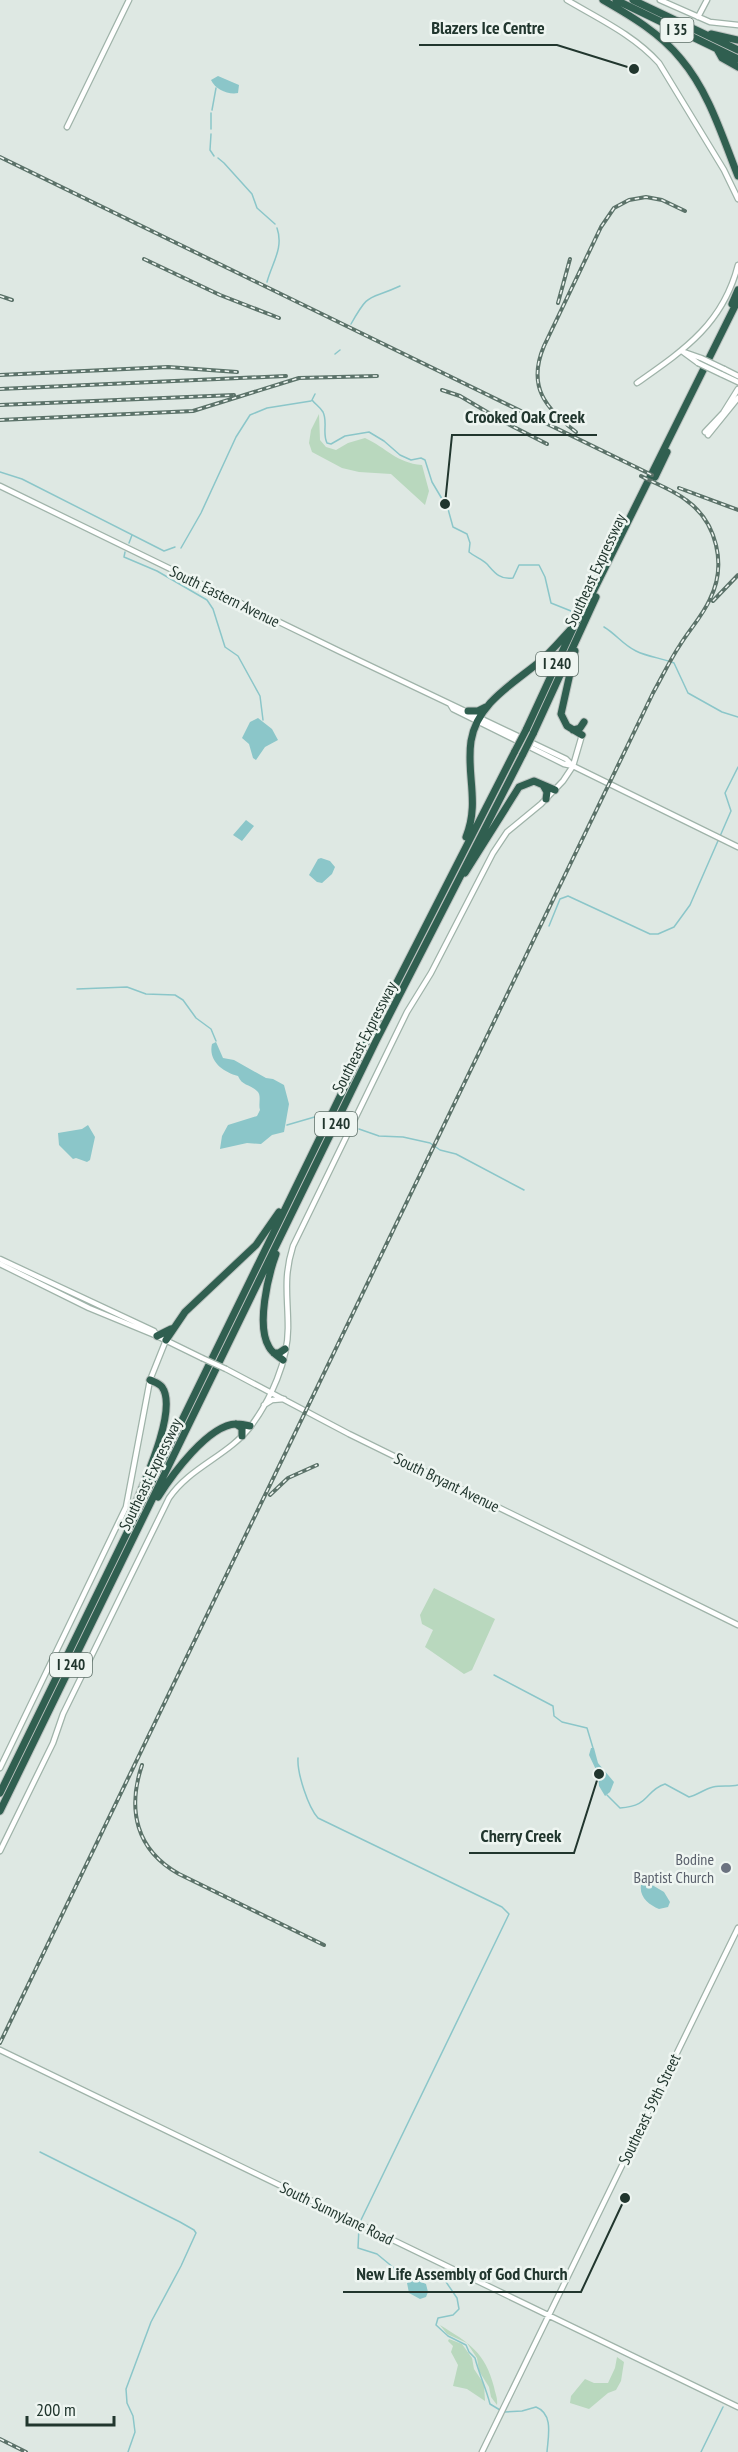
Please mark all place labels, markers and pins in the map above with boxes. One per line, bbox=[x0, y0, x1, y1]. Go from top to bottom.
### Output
callout: Blazers Ice Centre bbox=[419, 9, 557, 45]
callout: Crooked Oak Creek bbox=[452, 399, 597, 435]
callout: Cherry Creek bbox=[469, 1817, 574, 1853]
place label: Bodine Baptist Church bbox=[634, 1849, 714, 1887]
marker: Bodine Baptist Church bbox=[719, 1861, 733, 1875]
callout: New Life Assembly of God Church bbox=[343, 2256, 581, 2292]

